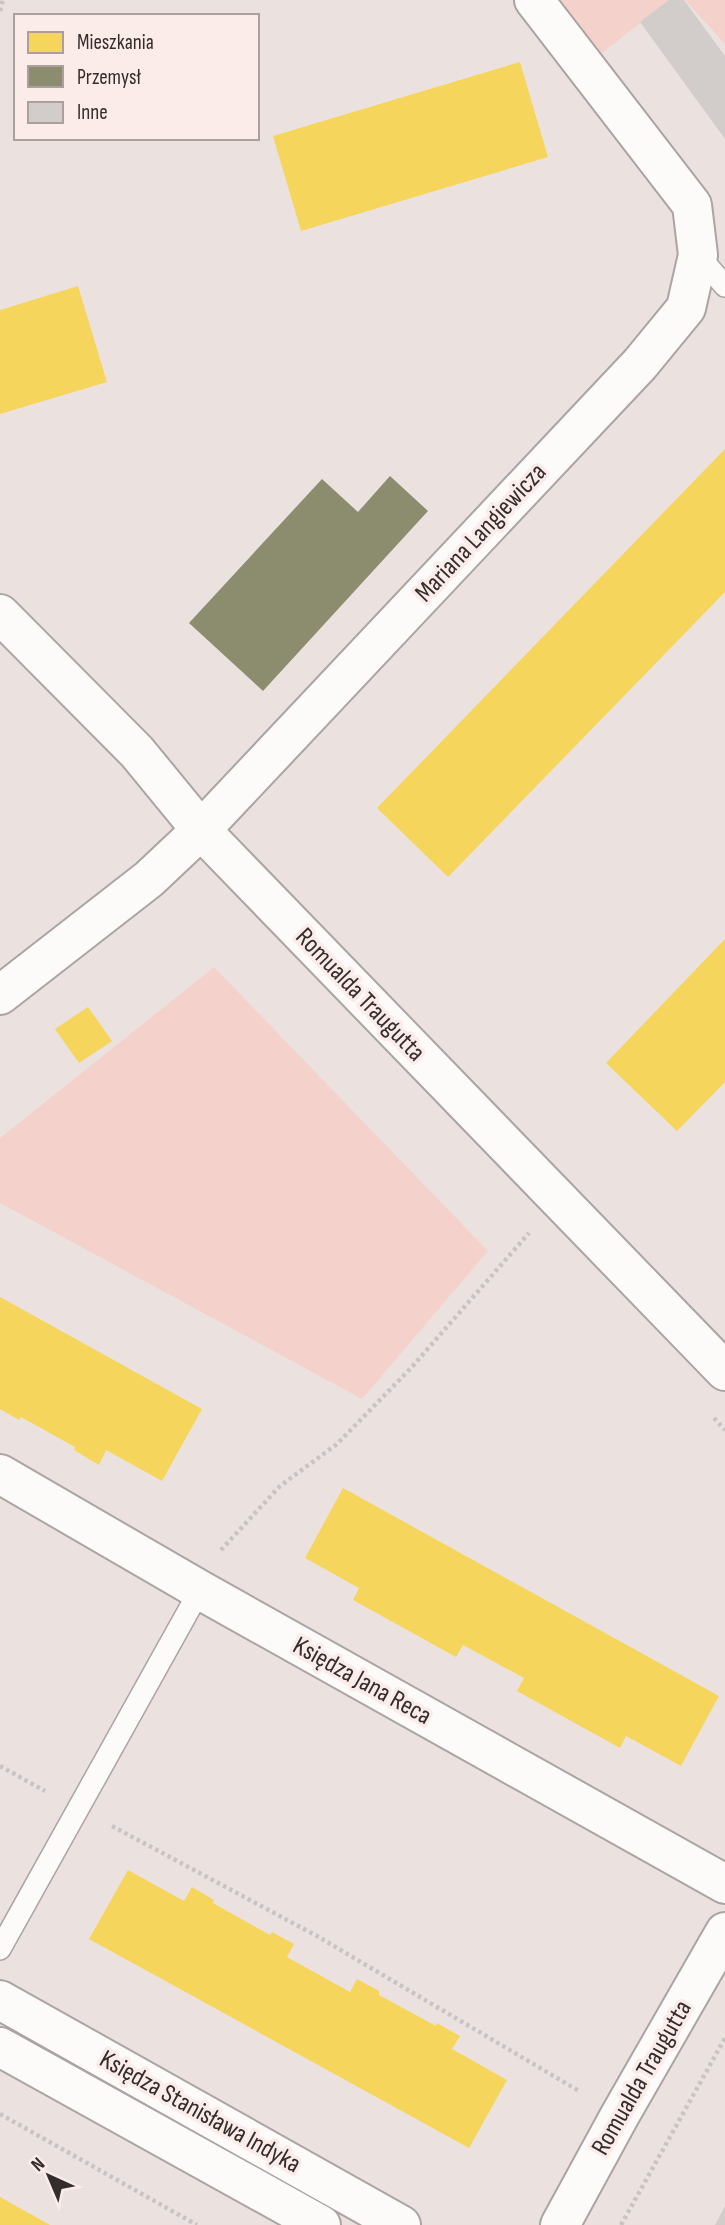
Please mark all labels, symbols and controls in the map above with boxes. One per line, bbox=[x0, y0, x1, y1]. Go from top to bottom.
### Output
legend bbox=[14, 14, 259, 140]
text: Mieszkania bbox=[77, 30, 154, 55]
text: Przemysł bbox=[77, 65, 141, 90]
text: Inne bbox=[77, 100, 108, 125]
street label: Mariana Langiewicza bbox=[409, 457, 553, 609]
street label: Romualda Traugutta bbox=[289, 922, 431, 1068]
street label: Księdza Jana Reca bbox=[287, 1630, 437, 1732]
street label: Romualda Traugutta bbox=[585, 1995, 699, 2161]
street label: Księdza Stanisława Indyka bbox=[94, 2044, 306, 2180]
north arrow bbox=[14, 2141, 84, 2211]
text: N bbox=[27, 2153, 50, 2177]

